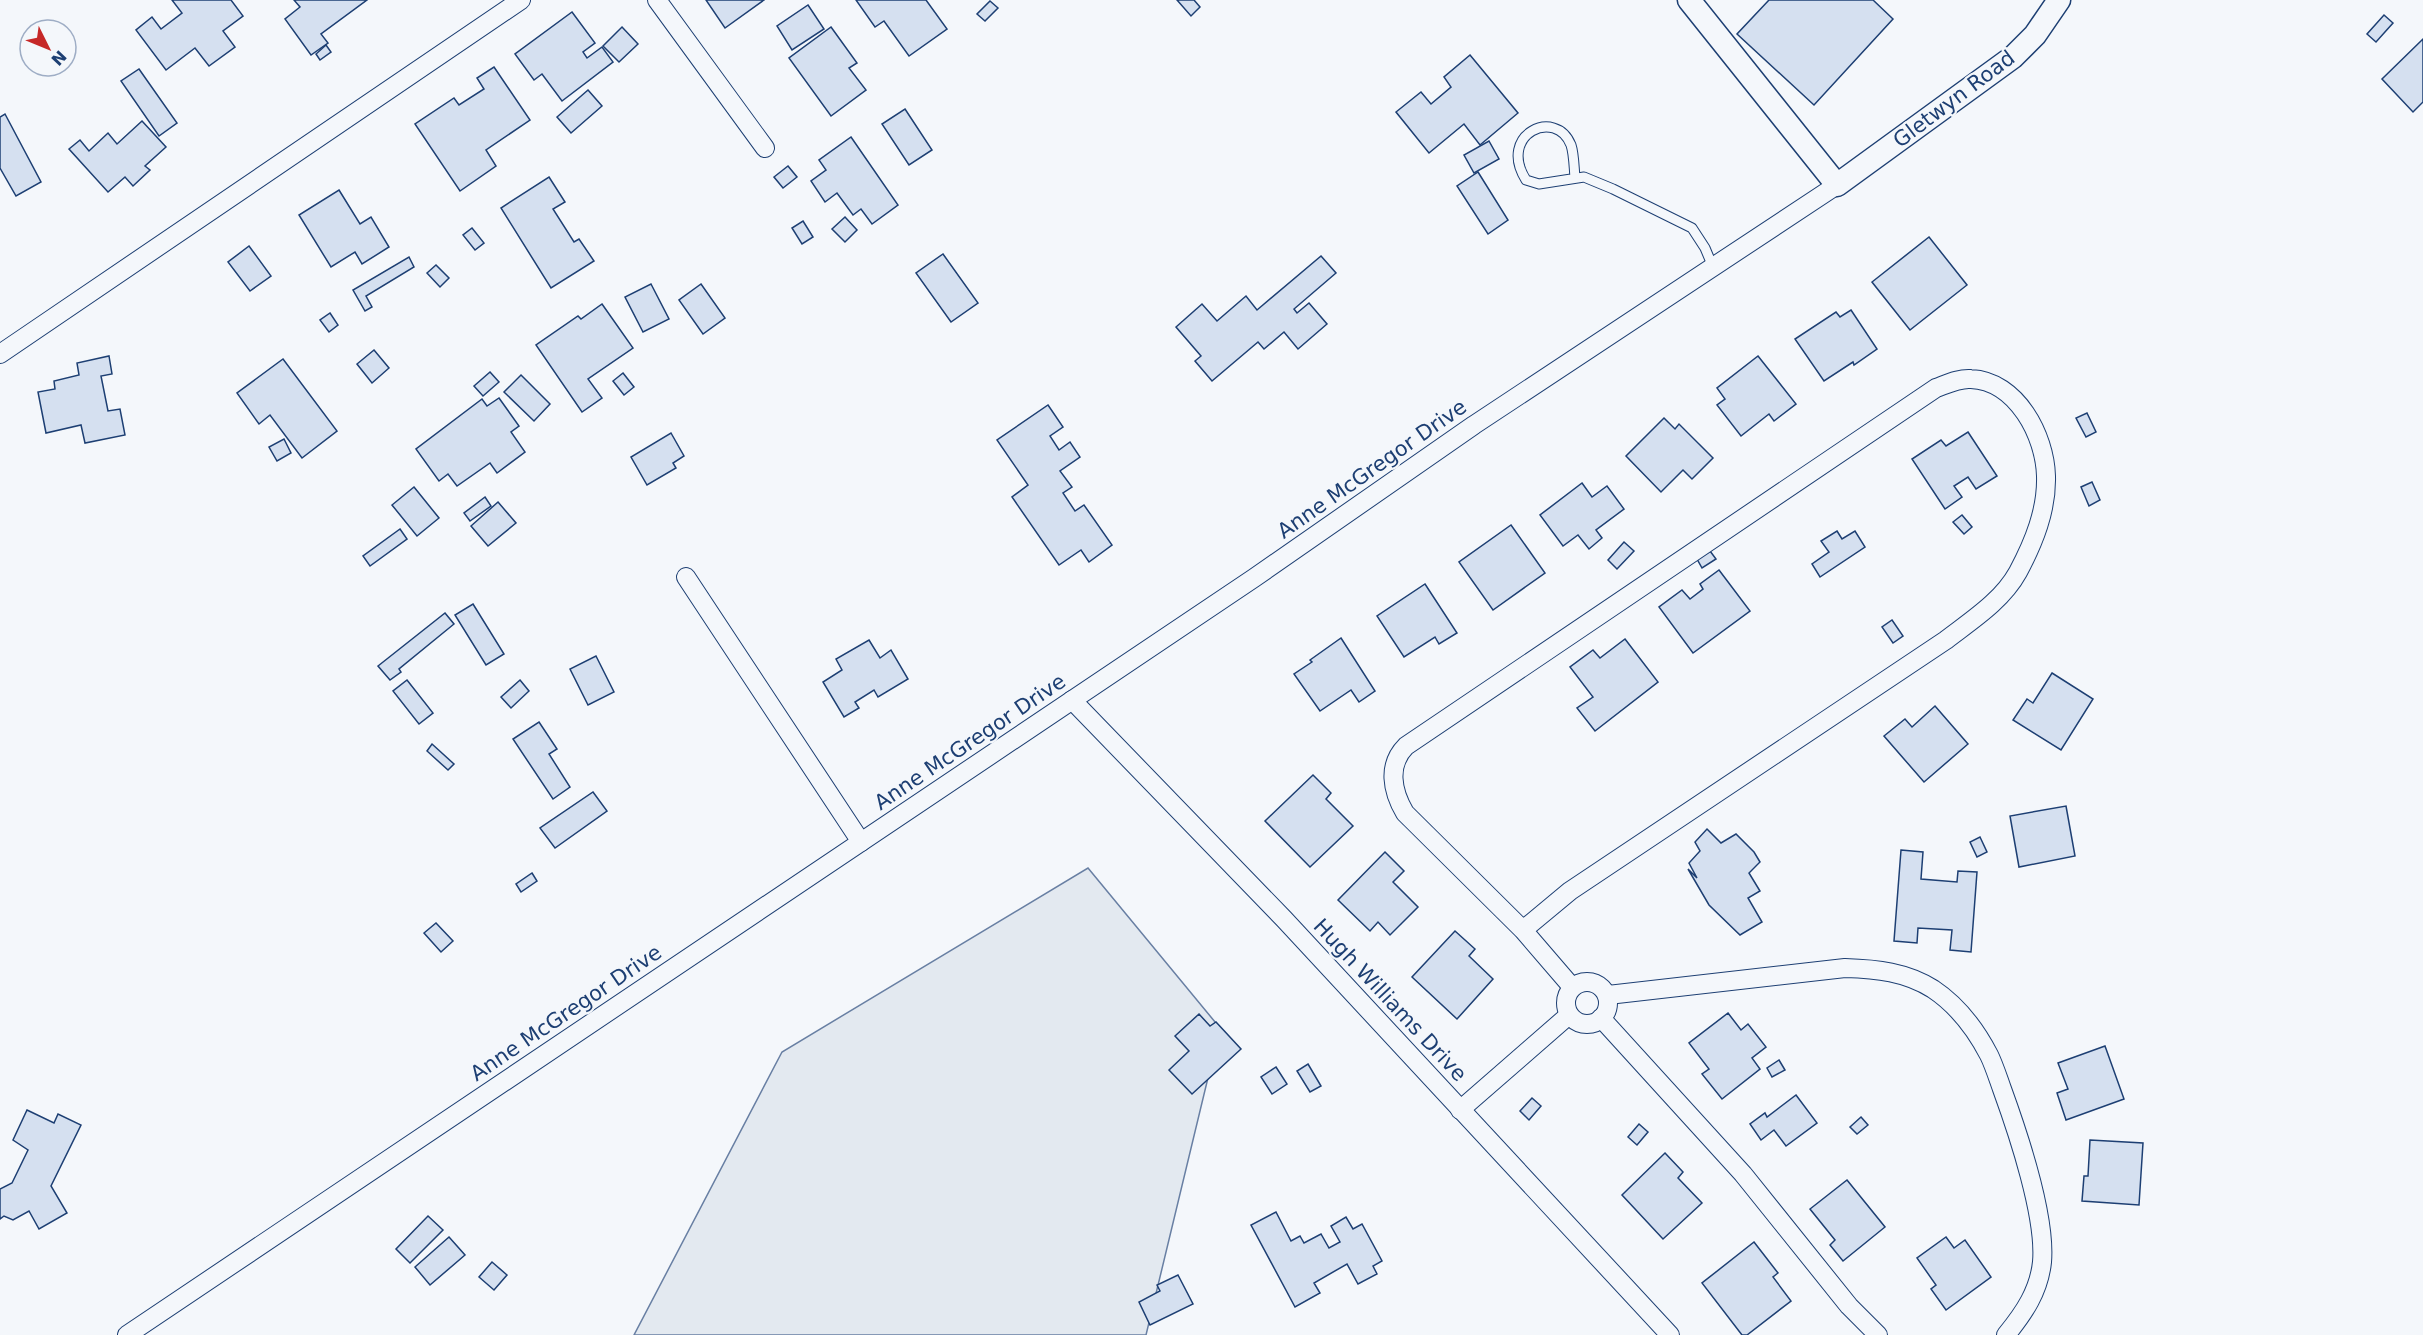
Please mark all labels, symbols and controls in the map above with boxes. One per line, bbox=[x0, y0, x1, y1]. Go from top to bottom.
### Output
north arrow bbox=[18, 18, 78, 78]
street label: Gletwyn Road bbox=[1889, 46, 2019, 152]
text: N bbox=[47, 47, 70, 69]
street label: Anne McGregor Drive bbox=[1273, 395, 1471, 543]
street label: Anne McGregor Drive bbox=[870, 669, 1070, 815]
street label: Hugh Williams Drive bbox=[1309, 914, 1471, 1086]
street label: Anne McGregor Drive bbox=[466, 940, 666, 1086]

